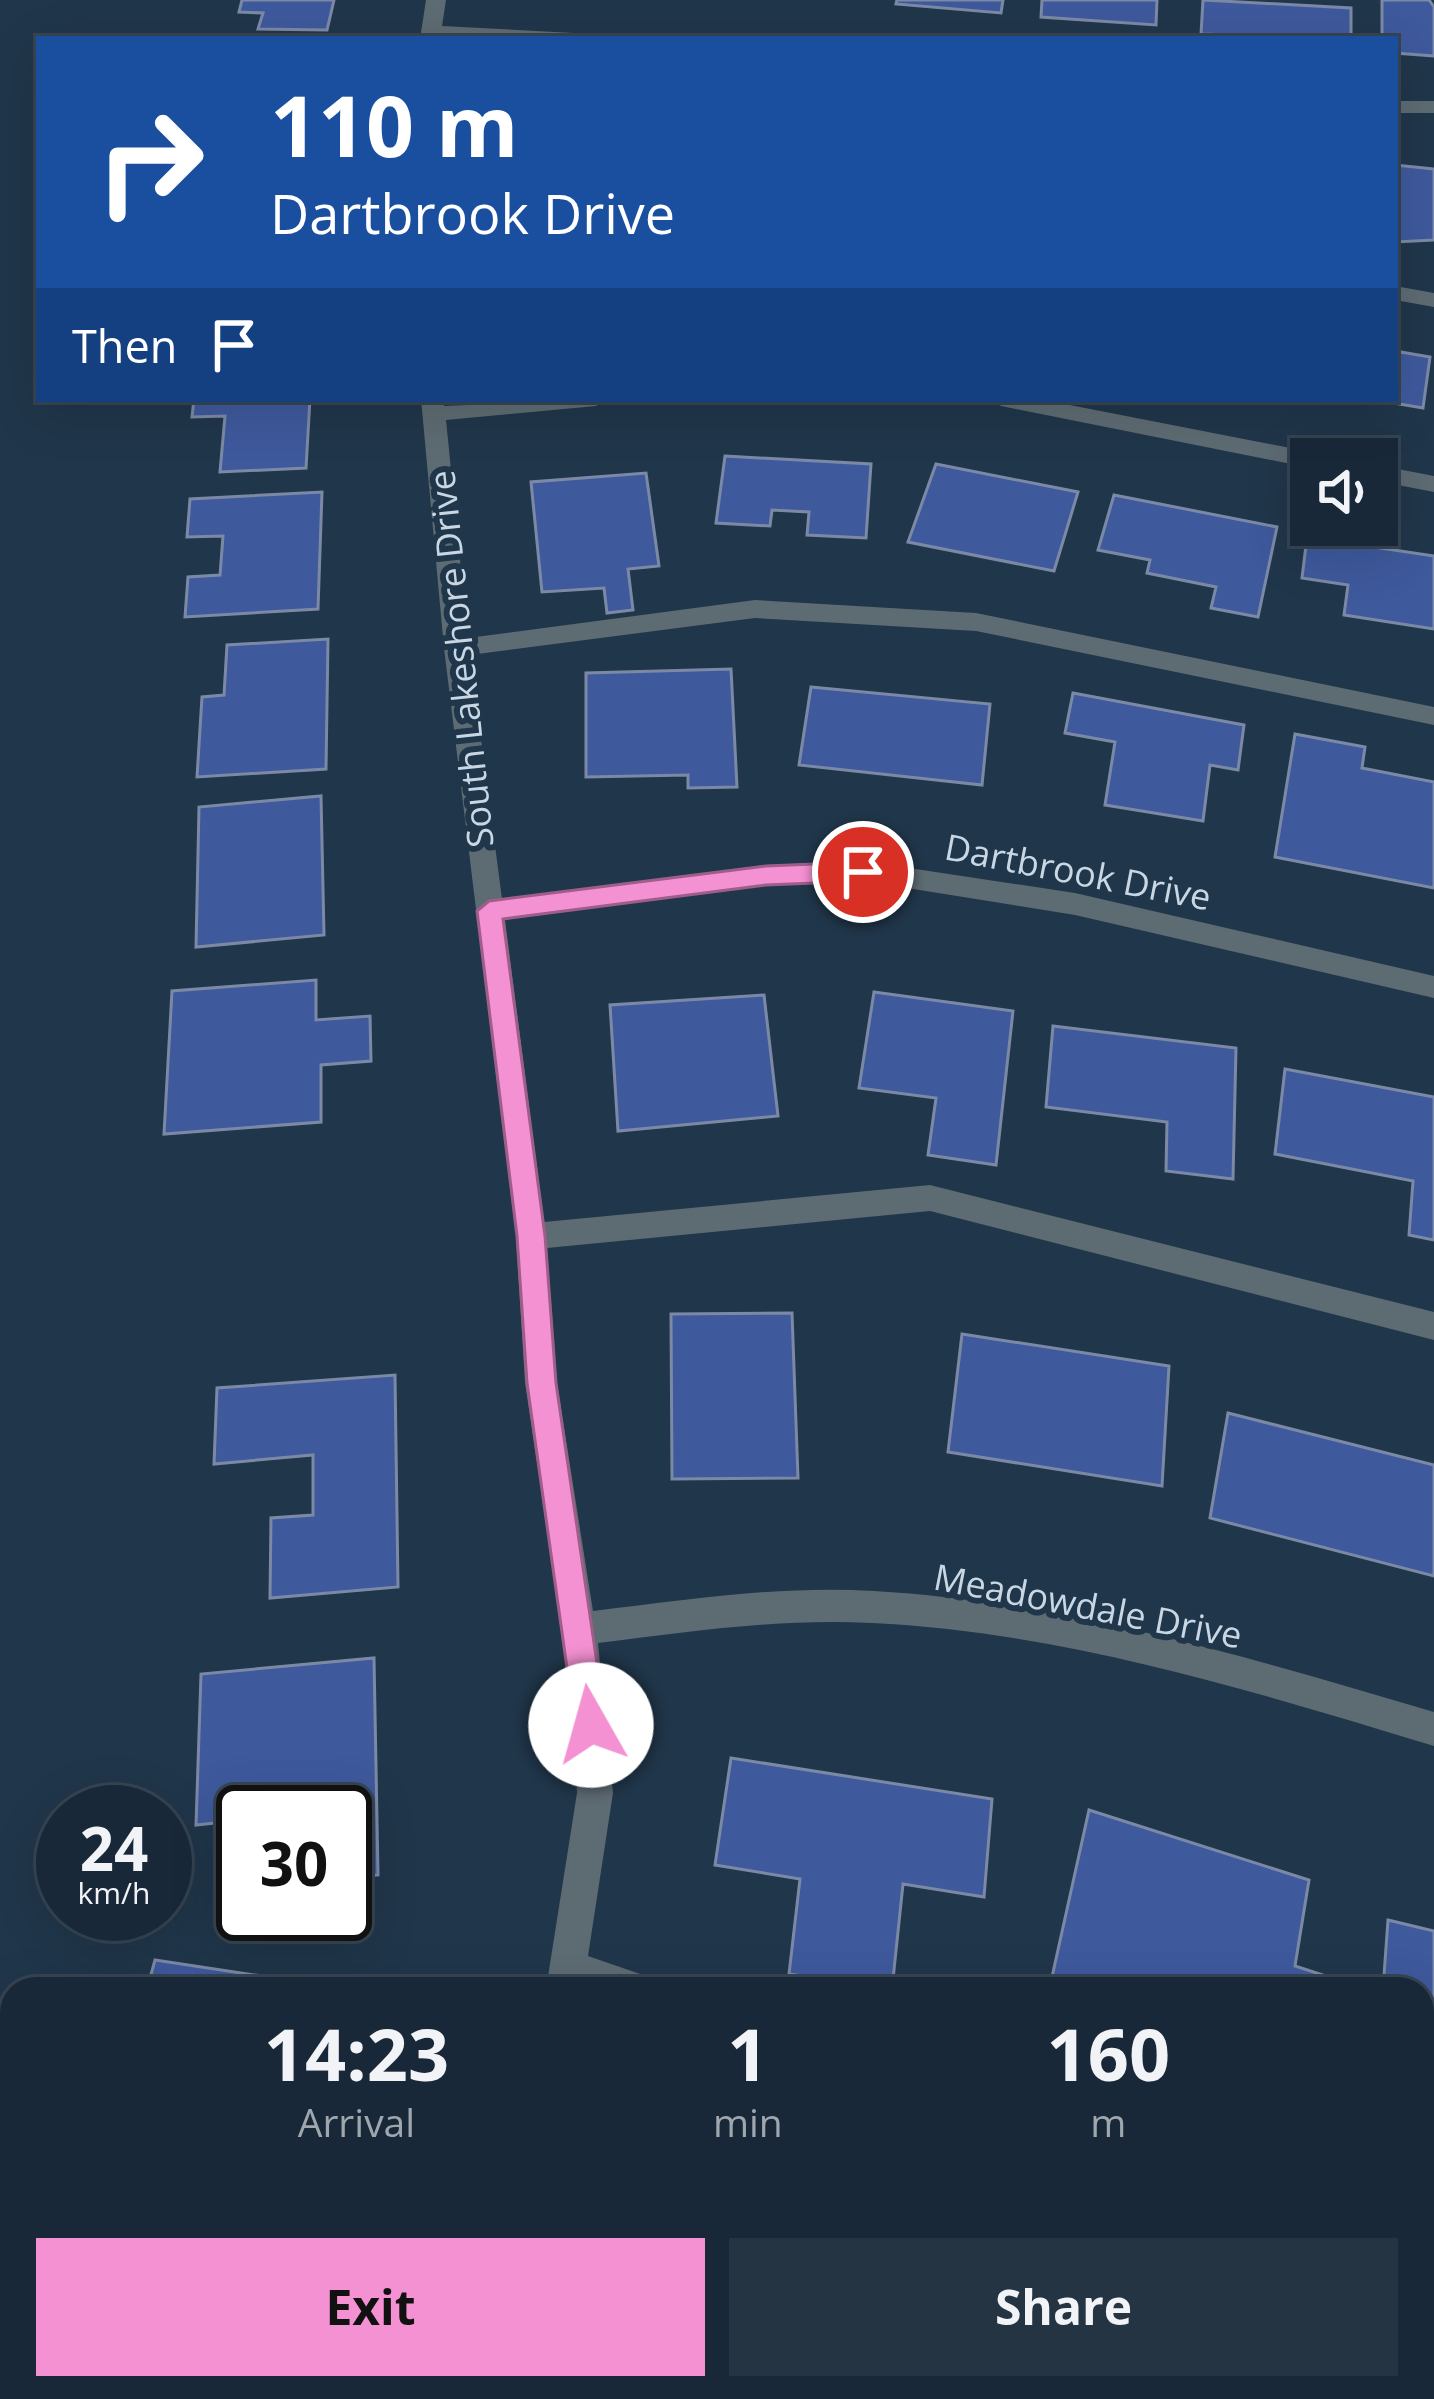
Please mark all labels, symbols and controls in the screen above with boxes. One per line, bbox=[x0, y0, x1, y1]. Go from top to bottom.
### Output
text: 110 m bbox=[270, 67, 518, 182]
icon: right bbox=[72, 84, 228, 240]
text: Dartbrook Drive bbox=[270, 176, 675, 250]
icon: arrive bbox=[201, 312, 267, 378]
text: Then bbox=[72, 315, 177, 376]
map controls bbox=[1290, 438, 1398, 546]
button: sound bbox=[1290, 438, 1398, 546]
street label: South Lakeshore Drive bbox=[416, 468, 505, 850]
pin bbox=[812, 821, 914, 923]
street label: Dartbrook Drive bbox=[941, 822, 1215, 921]
icon: arrive bbox=[830, 839, 896, 905]
street label: Meadowdale Drive bbox=[930, 1552, 1246, 1659]
position arrow bbox=[528, 1662, 654, 1788]
speed limit sign: 30 bbox=[216, 1785, 372, 1941]
text: 24 bbox=[80, 1807, 148, 1889]
text: km/h bbox=[78, 1872, 150, 1913]
text: 14:23 bbox=[264, 2004, 449, 2102]
text: 1 bbox=[727, 2004, 768, 2102]
text: 160 bbox=[1047, 2004, 1170, 2102]
text: Arrival bbox=[298, 2095, 415, 2148]
text: min bbox=[713, 2095, 783, 2148]
text: m bbox=[1090, 2095, 1126, 2148]
button: Exit bbox=[36, 2238, 705, 2376]
button: Share bbox=[729, 2238, 1398, 2376]

